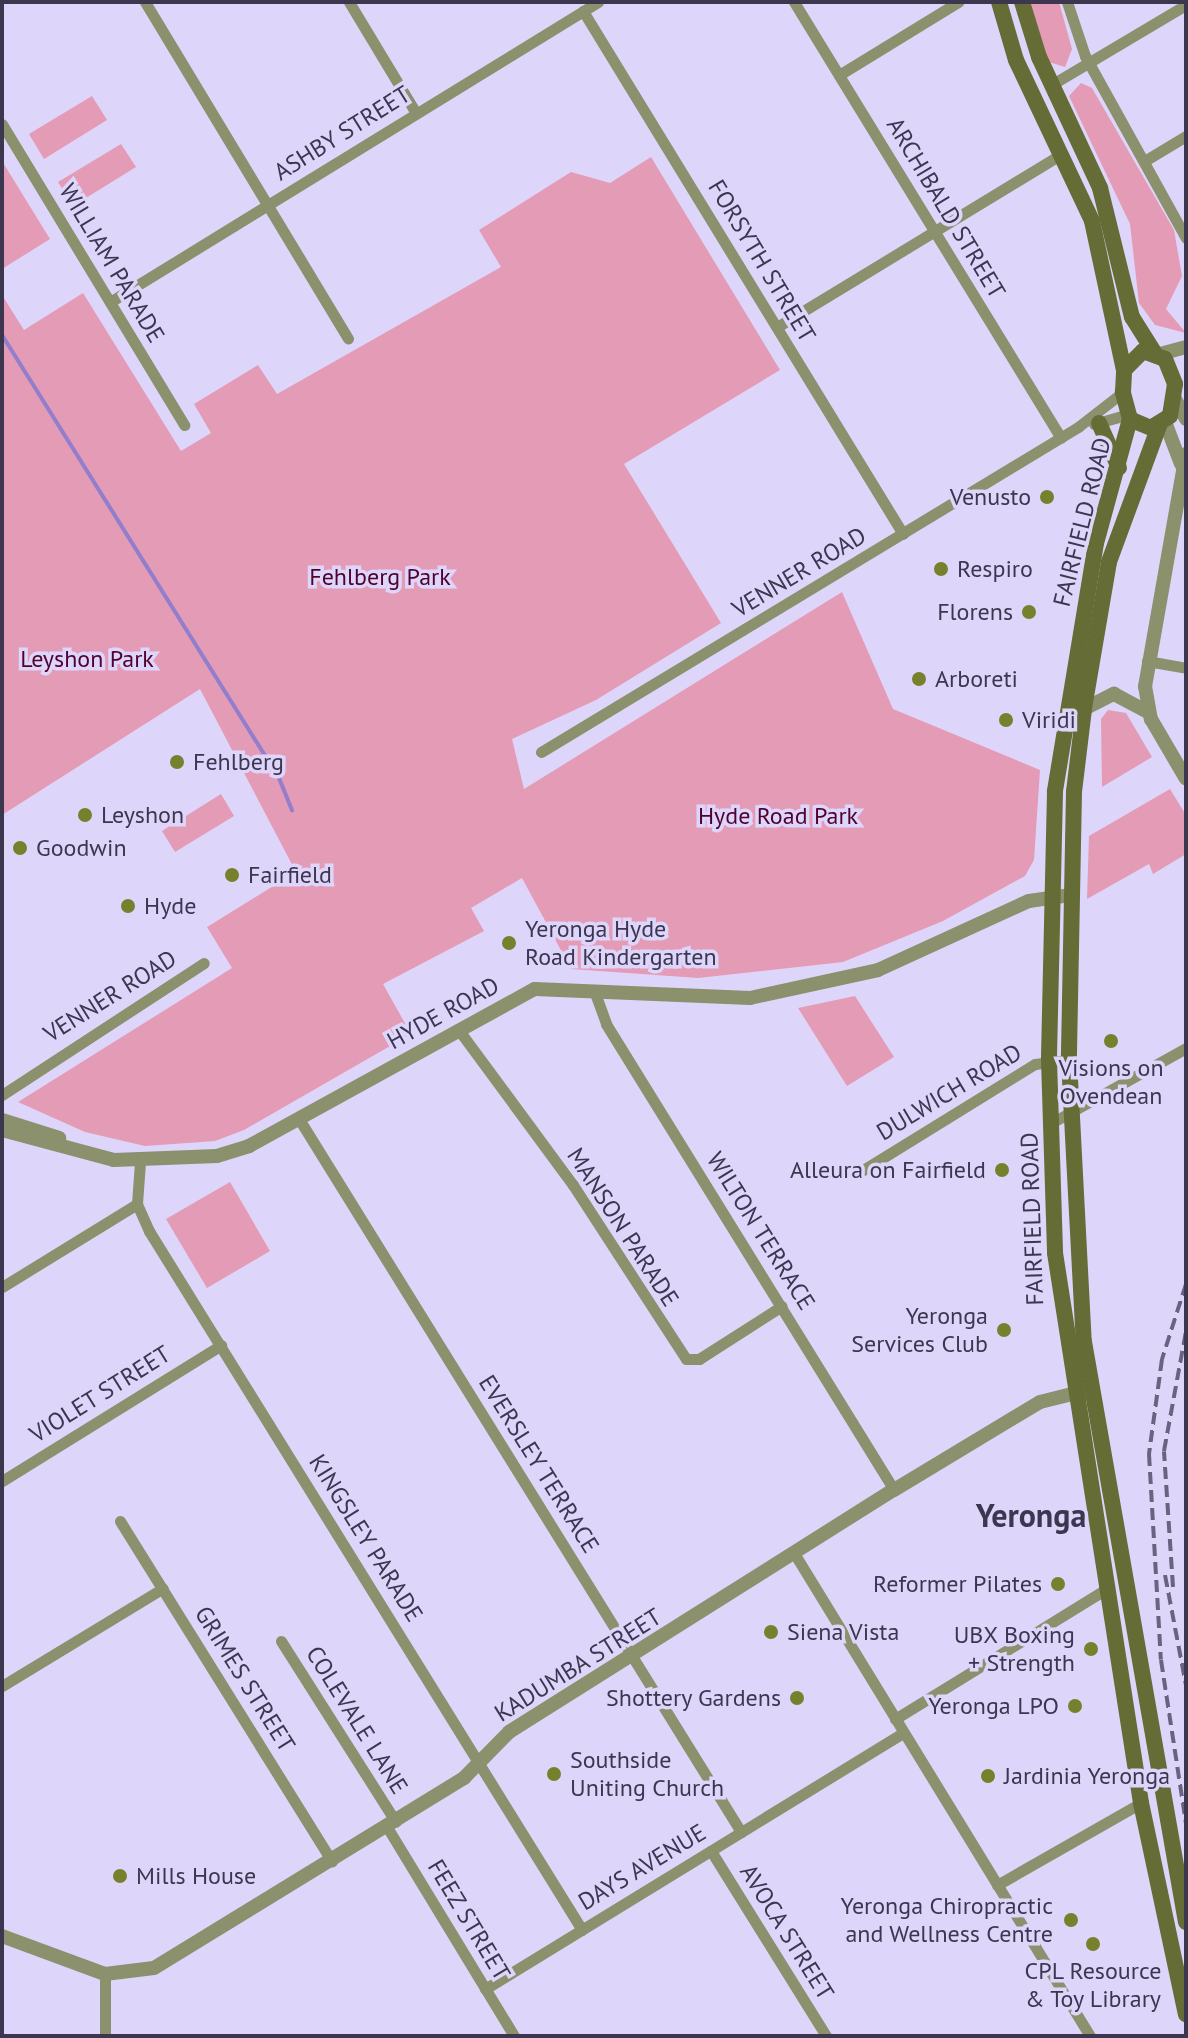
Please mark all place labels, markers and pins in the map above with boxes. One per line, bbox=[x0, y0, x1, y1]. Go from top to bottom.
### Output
place label: Venusto bbox=[950, 483, 1031, 511]
marker: Venusto bbox=[1038, 488, 1056, 506]
place label: Respiro bbox=[957, 555, 1033, 583]
marker: Respiro bbox=[932, 560, 950, 578]
place label: Florens bbox=[937, 598, 1013, 626]
marker: Florens bbox=[1020, 603, 1038, 621]
place label: Arboreti bbox=[935, 665, 1018, 693]
marker: Arboreti bbox=[910, 670, 928, 688]
place label: Viridi bbox=[1022, 706, 1076, 734]
marker: Viridi bbox=[997, 711, 1015, 729]
place label: Fehlberg bbox=[193, 748, 284, 776]
marker: Fehlberg bbox=[168, 753, 186, 771]
place label: Leyshon bbox=[101, 801, 184, 829]
marker: Leyshon bbox=[76, 806, 94, 824]
place label: Goodwin bbox=[36, 834, 127, 862]
marker: Goodwin bbox=[11, 839, 29, 857]
place label: Fairfield bbox=[248, 861, 332, 889]
marker: Fairfield bbox=[223, 866, 241, 884]
place label: Hyde bbox=[144, 892, 196, 920]
marker: Hyde bbox=[119, 897, 137, 915]
place label: Yeronga Hyde Road Kindergarten bbox=[525, 915, 717, 971]
marker: Yeronga Hyde Road Kindergarten bbox=[500, 934, 518, 952]
marker: Visions on Ovendean bbox=[1102, 1032, 1120, 1050]
place label: Visions on Ovendean bbox=[1058, 1054, 1164, 1110]
place label: Alleura on Fairfield bbox=[790, 1156, 986, 1184]
marker: Alleura on Fairfield bbox=[993, 1161, 1011, 1179]
place label: Yeronga Services Club bbox=[851, 1302, 988, 1358]
marker: Yeronga Services Club bbox=[995, 1321, 1013, 1339]
place label: Reformer Pilates bbox=[873, 1570, 1042, 1598]
marker: Reformer Pilates bbox=[1049, 1575, 1067, 1593]
place label: Siena Vista bbox=[787, 1618, 900, 1646]
place label: UBX Boxing + Strength bbox=[953, 1621, 1075, 1677]
marker: Siena Vista bbox=[762, 1623, 780, 1641]
marker: UBX Boxing + Strength bbox=[1082, 1640, 1100, 1658]
place label: Shottery Gardens bbox=[605, 1684, 781, 1712]
marker: Shottery Gardens bbox=[788, 1689, 806, 1707]
place label: Yeronga LPO bbox=[928, 1692, 1059, 1720]
marker: Yeronga LPO bbox=[1066, 1697, 1084, 1715]
place label: Southside Uniting Church bbox=[570, 1746, 724, 1802]
place label: Jardinia Yeronga bbox=[1004, 1762, 1171, 1790]
marker: Southside Uniting Church bbox=[545, 1765, 563, 1783]
marker: Jardinia Yeronga bbox=[979, 1767, 997, 1785]
place label: Mills House bbox=[136, 1862, 256, 1890]
marker: Mills House bbox=[111, 1867, 129, 1885]
place label: Yeronga Chiropractic and Wellness Centre bbox=[841, 1892, 1053, 1948]
marker: Yeronga Chiropractic and Wellness Centre bbox=[1060, 1909, 1082, 1931]
marker: CPL Resource & Toy Library bbox=[1084, 1935, 1102, 1953]
place label: CPL Resource & Toy Library bbox=[1024, 1957, 1162, 2013]

